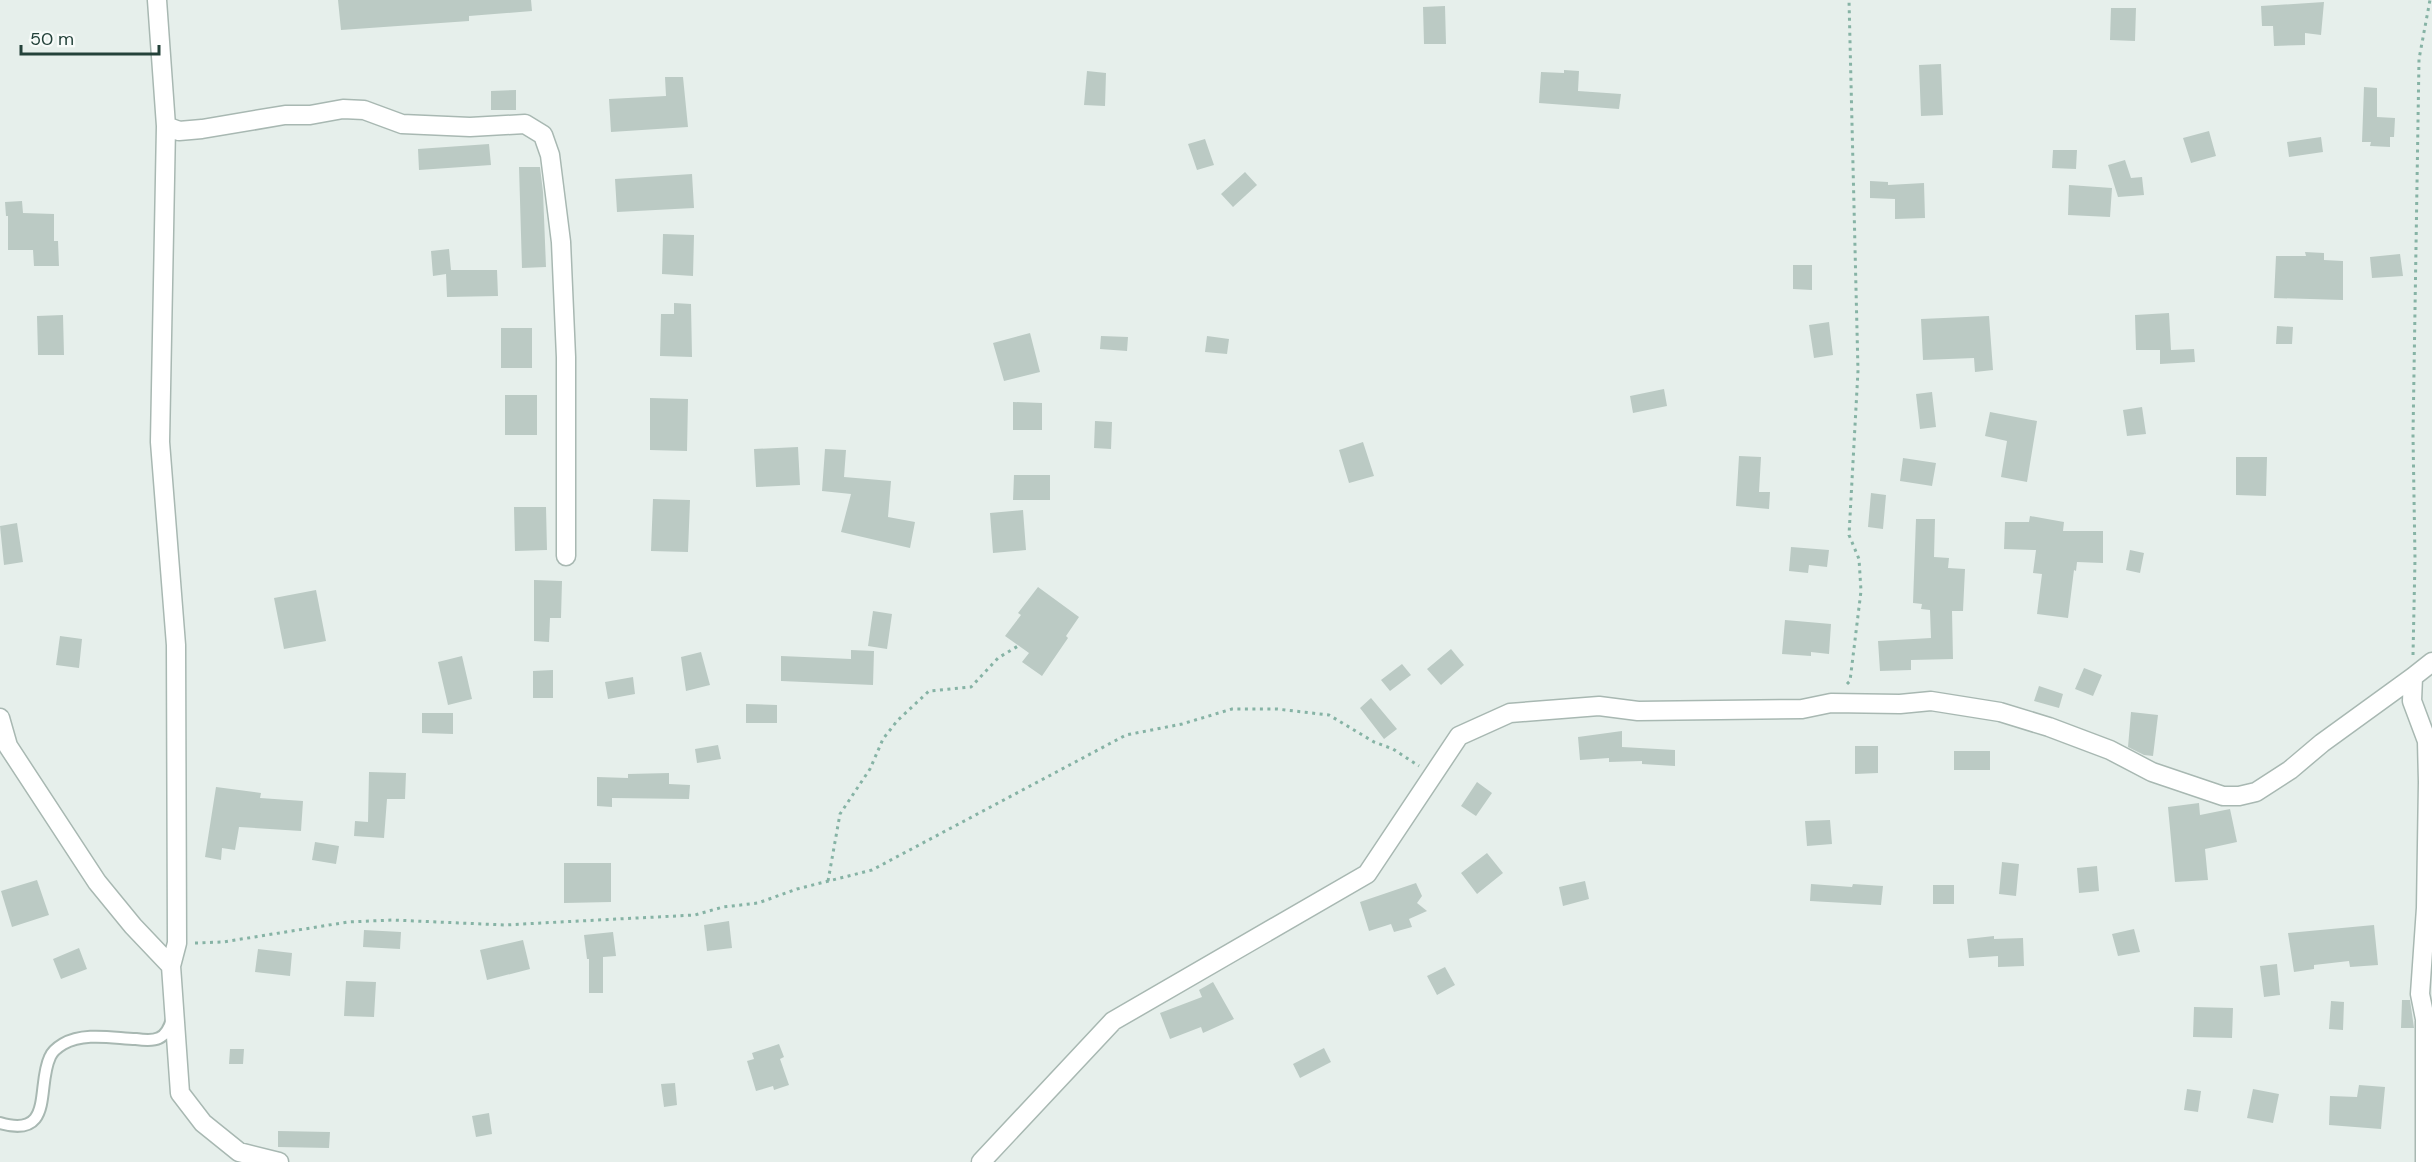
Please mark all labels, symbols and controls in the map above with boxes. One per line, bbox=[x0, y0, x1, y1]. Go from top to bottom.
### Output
scale bar bbox=[21, 18, 159, 56]
text: 50 m bbox=[30, 27, 74, 51]

